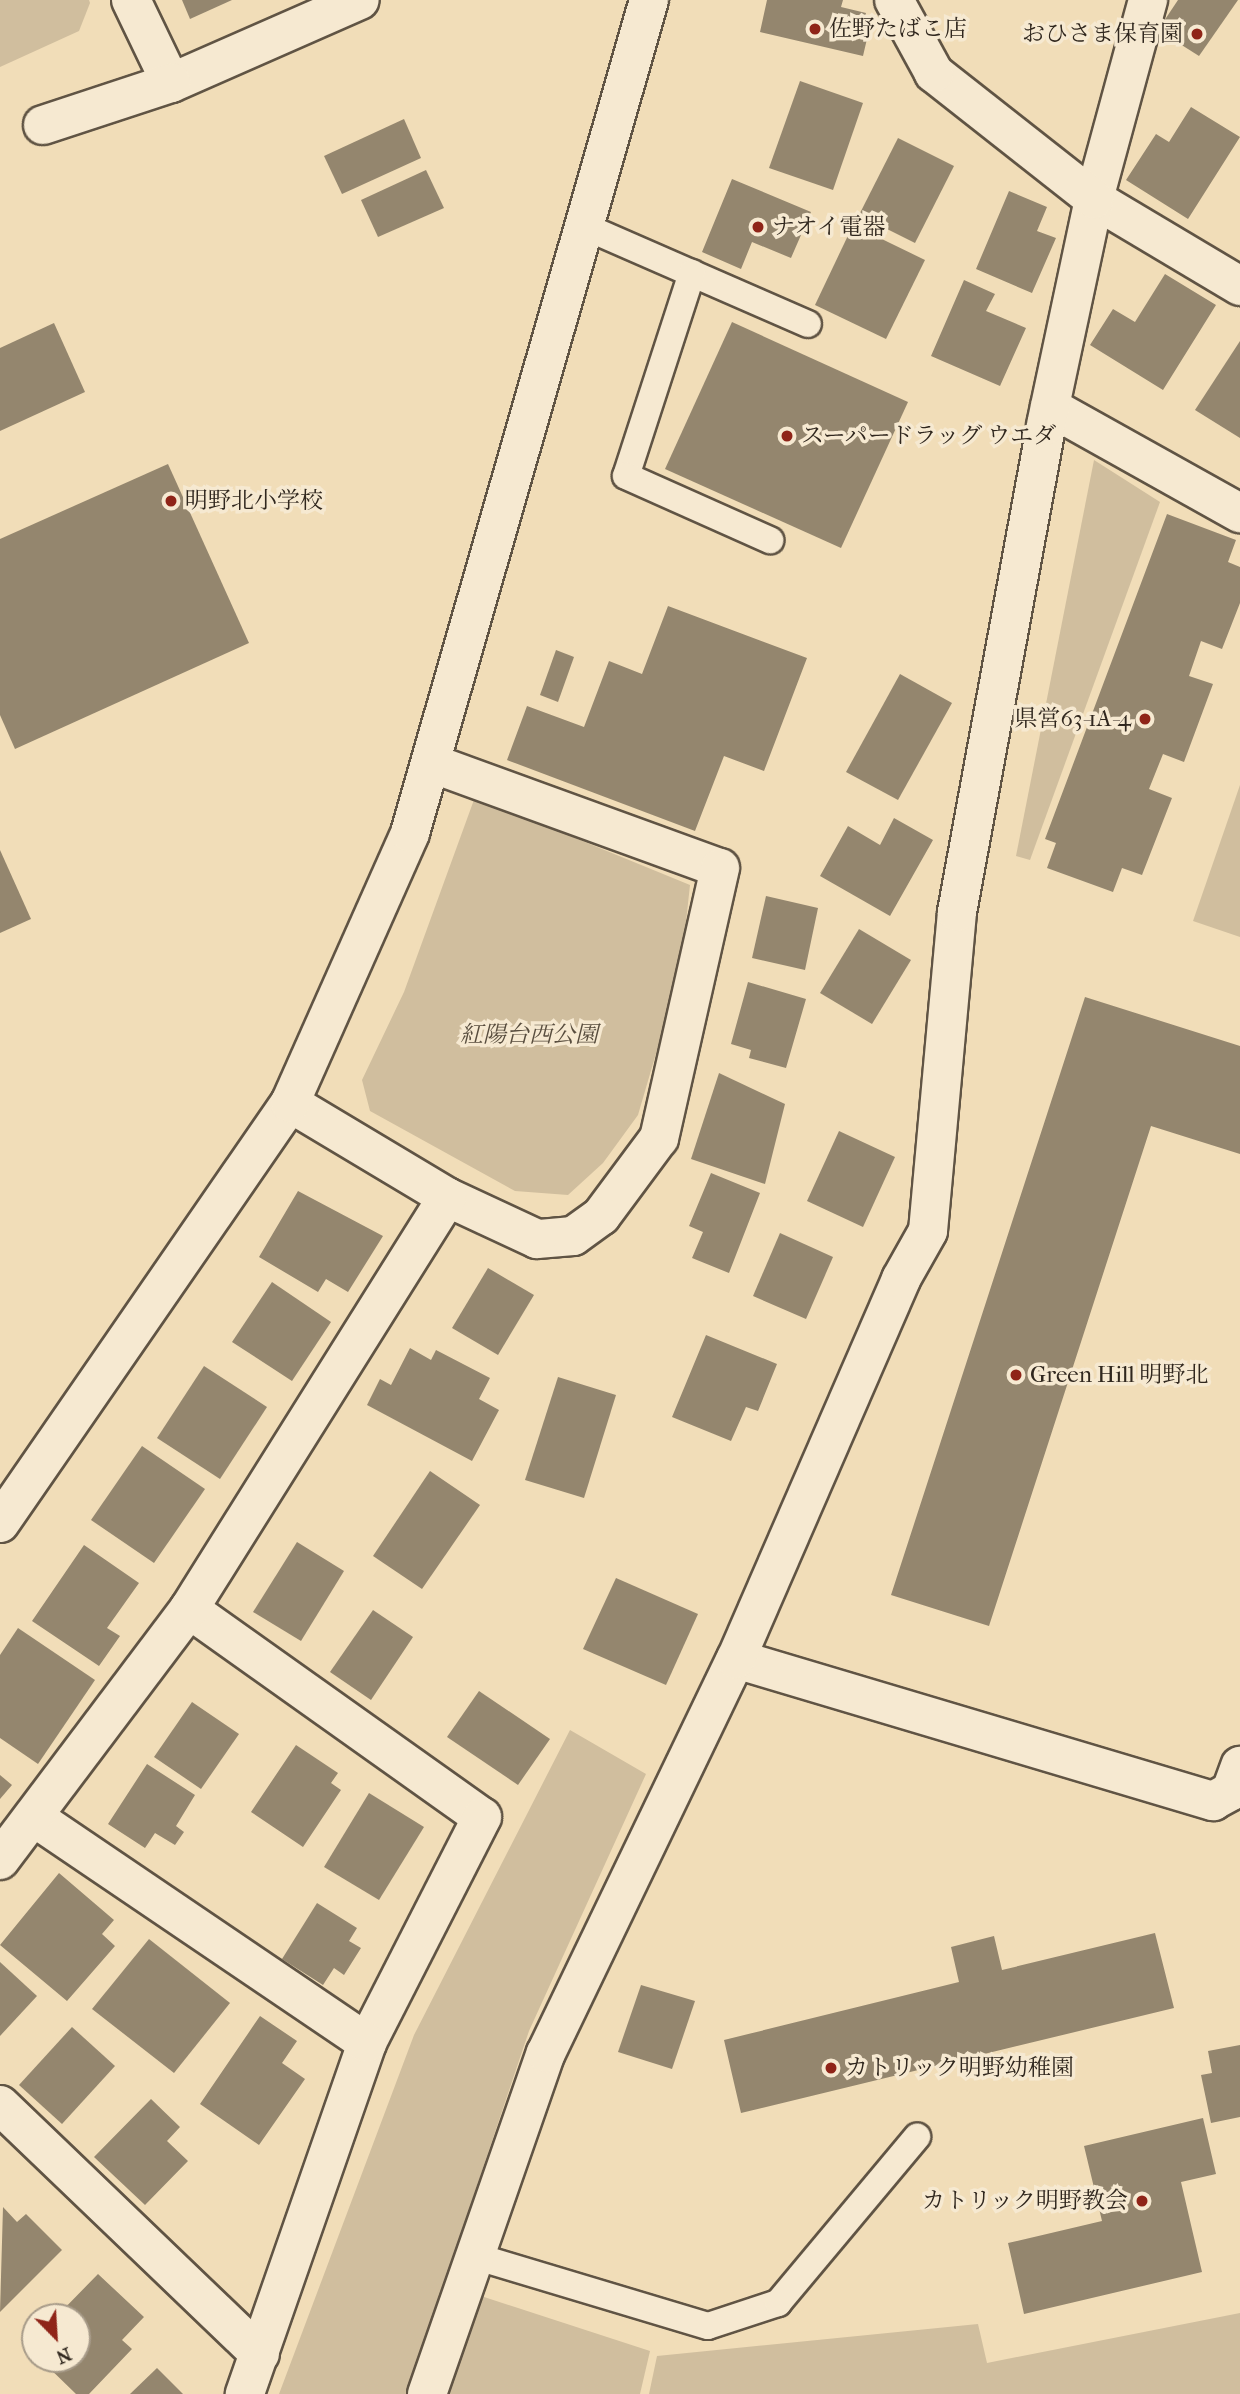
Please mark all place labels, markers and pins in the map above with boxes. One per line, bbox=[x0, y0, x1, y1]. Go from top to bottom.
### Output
place label: 佐野たばこ店 bbox=[829, 15, 967, 43]
place label: おひさま保育園 bbox=[1022, 20, 1183, 48]
marker: 佐野たばこ店 bbox=[807, 21, 823, 37]
marker: おひさま保育園 bbox=[1189, 26, 1205, 42]
place label: ナオイ電器 bbox=[772, 213, 887, 241]
marker: ナオイ電器 bbox=[750, 219, 766, 235]
place label: スーパードラッグ ウエダ bbox=[801, 422, 1058, 450]
marker: スーパードラッグ ウエダ bbox=[779, 428, 795, 444]
place label: 明野北小学校 bbox=[185, 487, 323, 515]
marker: 明野北小学校 bbox=[163, 493, 179, 509]
place label: 県営63-1A-4 bbox=[1014, 705, 1131, 733]
marker: 県営63-1A-4 bbox=[1137, 711, 1153, 727]
place label: Green Hill 明野北 bbox=[1030, 1361, 1209, 1389]
marker: Green Hill 明野北 bbox=[1008, 1367, 1024, 1383]
place label: カトリック明野幼稚園 bbox=[845, 2054, 1075, 2082]
marker: カトリック明野幼稚園 bbox=[823, 2060, 839, 2076]
place label: カトリック明野教会 bbox=[921, 2187, 1128, 2215]
marker: カトリック明野教会 bbox=[1134, 2193, 1150, 2209]

